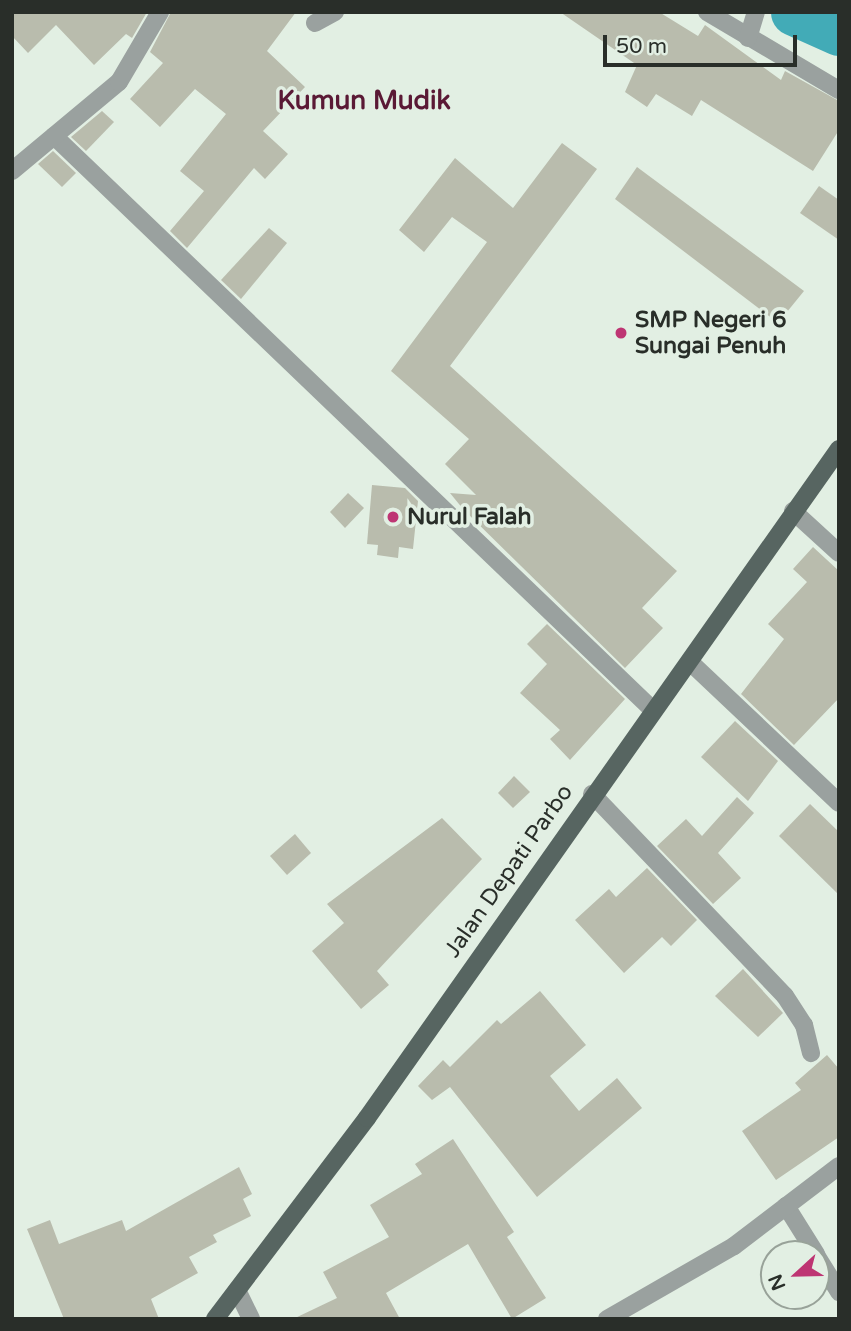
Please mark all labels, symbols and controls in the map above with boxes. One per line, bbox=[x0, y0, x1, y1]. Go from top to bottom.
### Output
scale bar bbox=[606, 21, 800, 65]
text: 50 m bbox=[616, 34, 667, 59]
district label: Kumun Mudik bbox=[277, 85, 451, 117]
place label: SMP Negeri 6 Sungai Penuh bbox=[635, 306, 786, 360]
marker: SMP Negeri 6 Sungai Penuh bbox=[613, 325, 629, 341]
place label: Nurul Falah bbox=[407, 503, 532, 531]
marker: Nurul Falah bbox=[385, 509, 401, 525]
street label: Jalan Depati Parbo bbox=[439, 779, 579, 963]
north arrow bbox=[760, 1240, 830, 1310]
text: N bbox=[764, 1271, 790, 1293]

